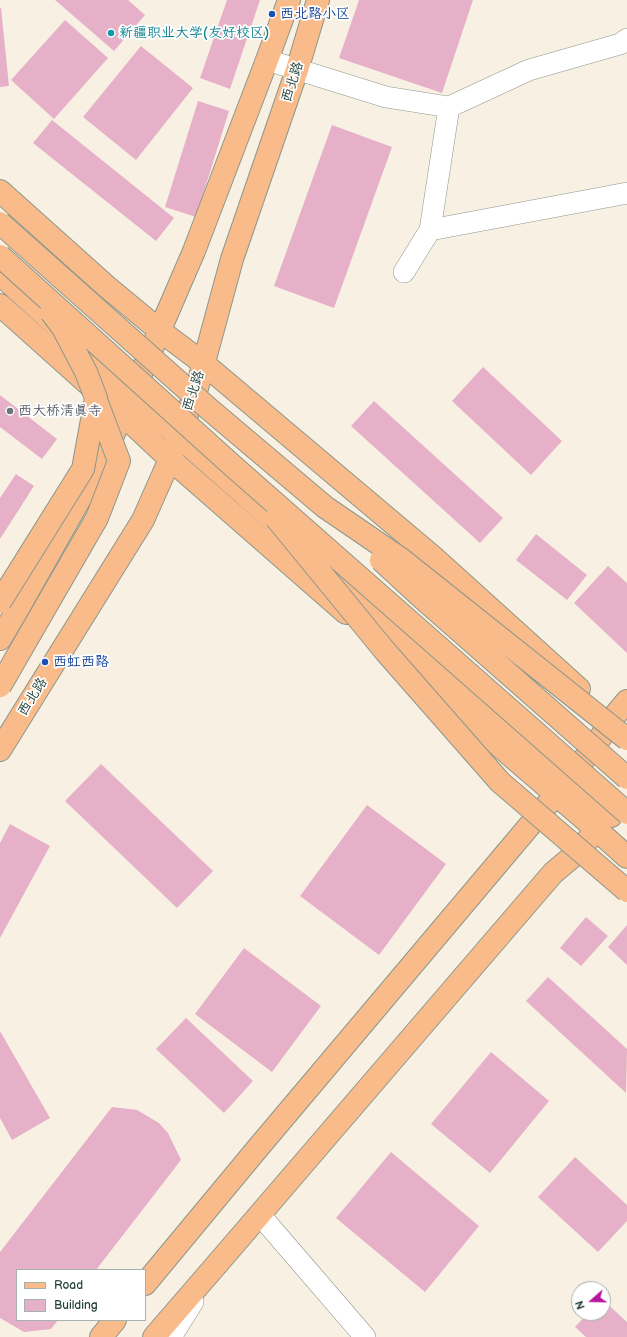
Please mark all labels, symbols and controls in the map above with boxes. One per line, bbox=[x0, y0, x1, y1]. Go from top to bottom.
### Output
place label: 西北路小区 bbox=[280, 6, 350, 22]
marker: 西北路小区 bbox=[267, 9, 277, 19]
place label: 新疆职业大学(友好校区) bbox=[119, 25, 269, 41]
marker: 新疆职业大学(友好校区) bbox=[106, 28, 116, 38]
street label: 西北路 bbox=[279, 59, 307, 105]
street label: 西北路 bbox=[180, 368, 208, 414]
place label: 西大桥清真寺 bbox=[18, 403, 102, 419]
marker: 西大桥清真寺 bbox=[5, 406, 15, 416]
place label: 西虹西路 bbox=[53, 654, 109, 670]
marker: 西虹西路 bbox=[40, 657, 50, 667]
street label: 西北路 bbox=[15, 675, 51, 719]
legend bbox=[16, 1269, 146, 1321]
text: Road bbox=[54, 1278, 83, 1293]
north arrow bbox=[571, 1281, 611, 1321]
text: Building bbox=[54, 1298, 98, 1313]
text: N bbox=[573, 1299, 588, 1311]

